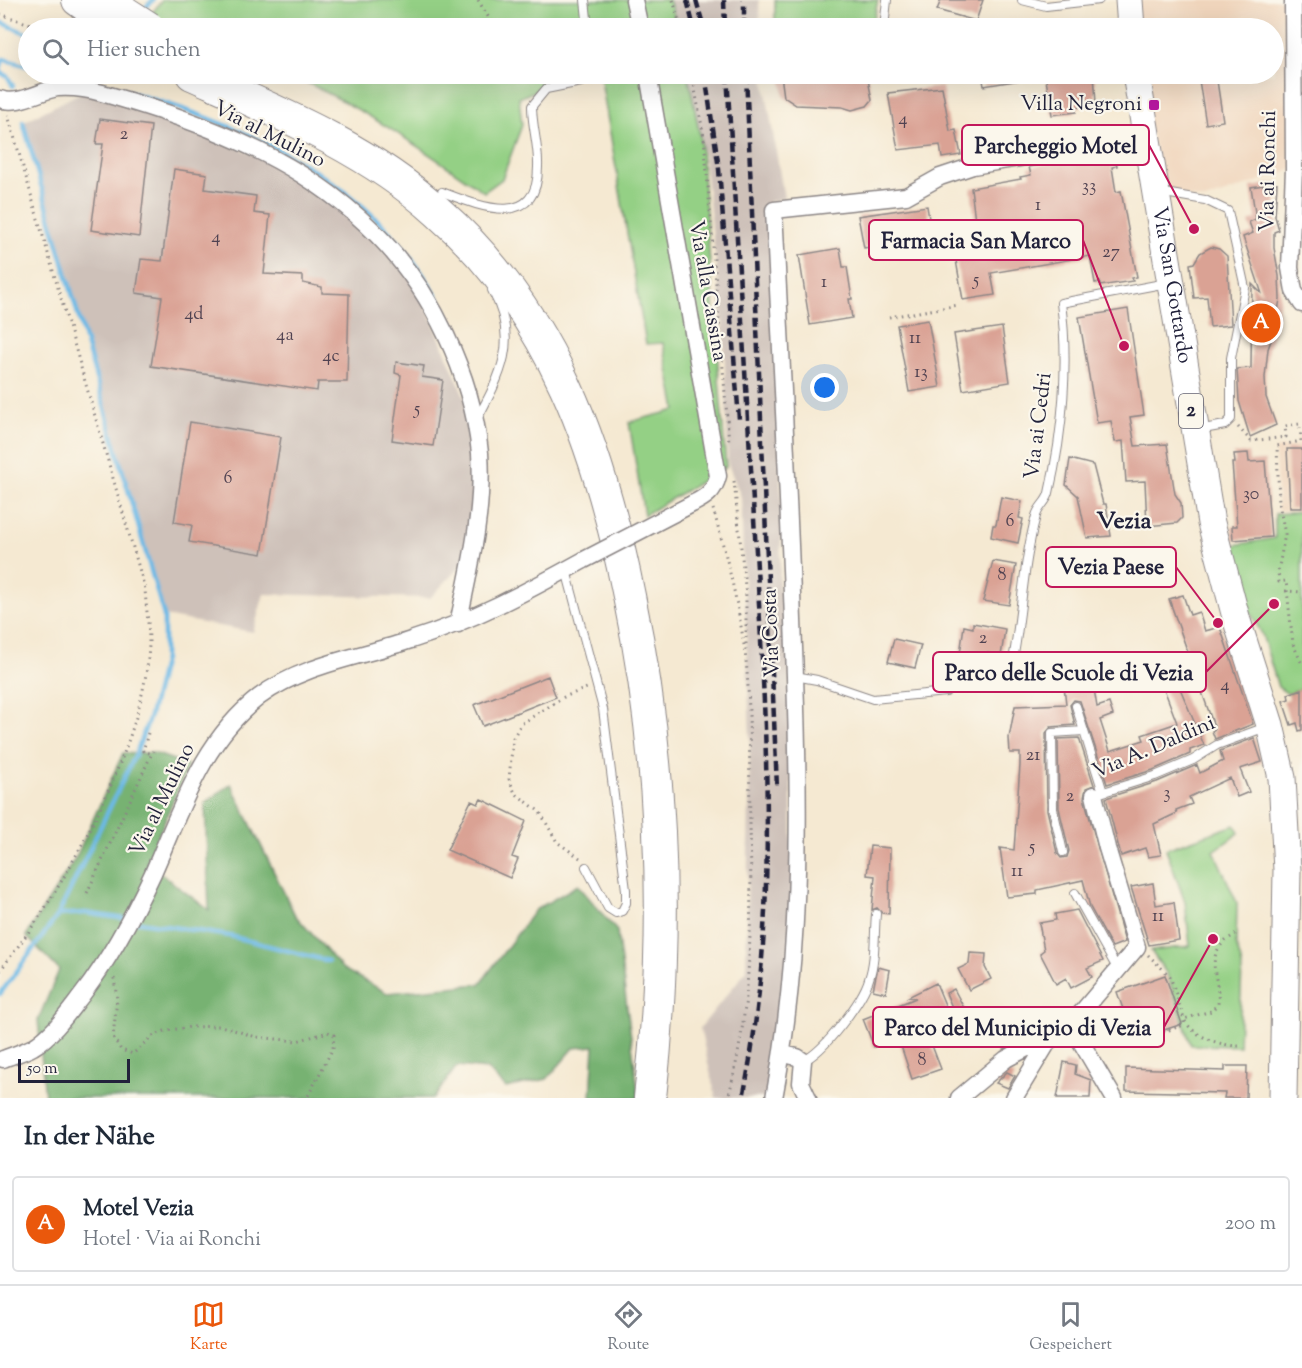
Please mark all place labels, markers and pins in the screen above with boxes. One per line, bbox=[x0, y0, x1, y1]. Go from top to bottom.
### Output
place label: Villa Negroni bbox=[1020, 90, 1142, 120]
marker: Villa Negroni bbox=[1147, 98, 1161, 112]
callout: Parcheggio Motel bbox=[962, 125, 1149, 165]
callout: Farmacia San Marco bbox=[869, 220, 1083, 260]
pin: A bbox=[1242, 300, 1280, 346]
callout: Vezia Paese bbox=[1046, 547, 1176, 587]
callout: Parco delle Scuole di Vezia bbox=[933, 652, 1206, 692]
callout: Parco del Municipio di Vezia bbox=[873, 1007, 1164, 1047]

